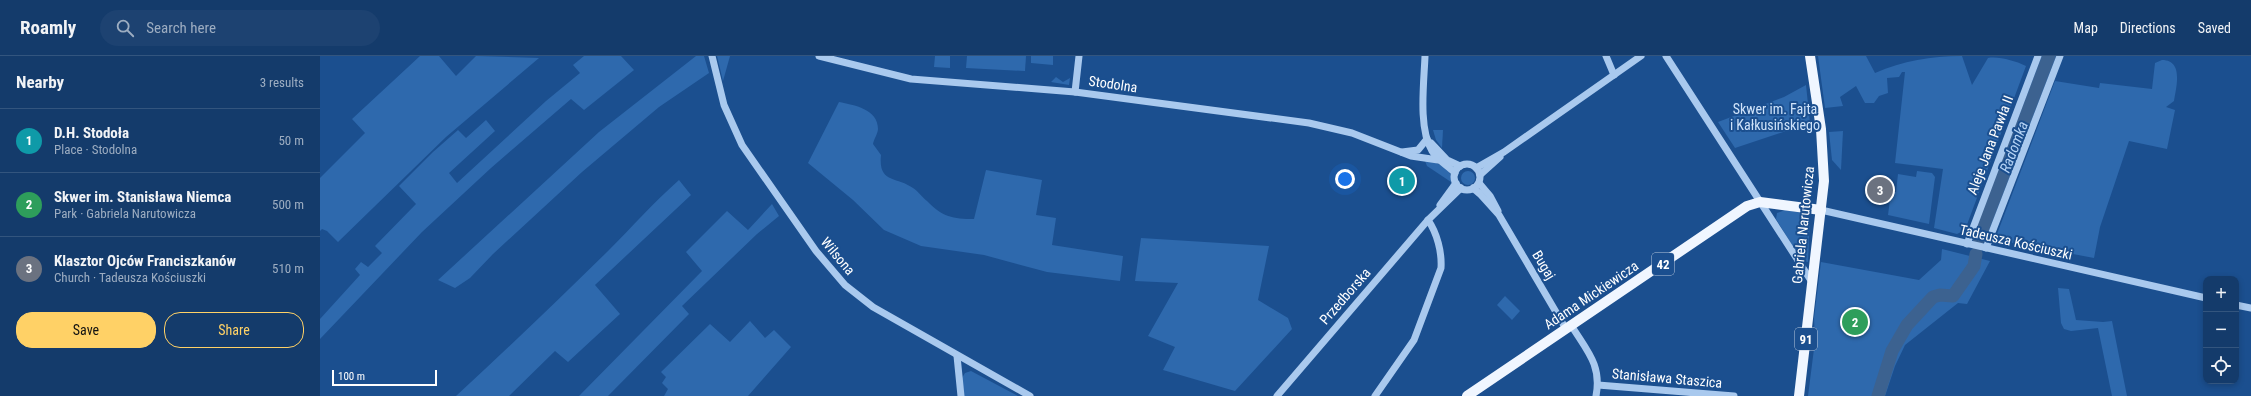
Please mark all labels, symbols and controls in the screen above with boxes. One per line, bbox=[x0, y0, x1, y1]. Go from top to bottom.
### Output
search box bbox=[100, 10, 380, 46]
text: Roamly bbox=[20, 16, 76, 39]
icon: search bbox=[114, 17, 136, 39]
text: Search here bbox=[146, 19, 216, 37]
text: Map bbox=[2074, 20, 2098, 36]
text: Directions bbox=[2120, 20, 2176, 36]
text: Saved bbox=[2198, 20, 2231, 36]
text: Nearby bbox=[16, 72, 64, 92]
street label: Stodolna bbox=[1088, 73, 1138, 95]
text: 3 results bbox=[260, 75, 304, 90]
street label: Aleje Jana Pawła II bbox=[1964, 93, 2016, 197]
park label: Skwer im. Fajta i Kałkusińskiego bbox=[1730, 101, 1820, 133]
water label: Radomka bbox=[1996, 119, 2032, 175]
text: D.H. Stodoła bbox=[54, 124, 129, 142]
text: 1 bbox=[26, 133, 32, 148]
text: 50 m bbox=[278, 133, 304, 148]
text: Place · Stodolna bbox=[54, 142, 137, 157]
street label: Gabriela Narutowicza bbox=[1789, 165, 1817, 285]
pin: 1 bbox=[1389, 166, 1415, 196]
your location bbox=[1335, 169, 1355, 189]
pin: 3 bbox=[1867, 175, 1893, 205]
text: Skwer im. Stanisława Niemca bbox=[54, 188, 231, 206]
text: 2 bbox=[26, 197, 32, 212]
text: 500 m bbox=[272, 197, 304, 212]
text: Park · Gabriela Narutowicza bbox=[54, 206, 196, 221]
street label: Tadeusza Kościuszki bbox=[1958, 221, 2074, 263]
street label: Wilsona bbox=[818, 234, 858, 278]
street label: Bugaj bbox=[1529, 248, 1559, 282]
text: Klasztor Ojców Franciszkanów bbox=[54, 252, 236, 270]
road number: 42 bbox=[1652, 253, 1674, 275]
street label: Adama Mickiewicza bbox=[1541, 258, 1641, 332]
text: 3 bbox=[26, 261, 32, 276]
text: 510 m bbox=[272, 261, 304, 276]
street label: Przedborska bbox=[1316, 265, 1374, 327]
text: Church · Tadeusza Kościuszki bbox=[54, 270, 206, 285]
map controls bbox=[2203, 276, 2239, 384]
button: + bbox=[2203, 276, 2239, 312]
pin: 2 bbox=[1842, 307, 1868, 337]
button: Save bbox=[16, 312, 156, 348]
button: Share bbox=[164, 312, 304, 348]
button: − bbox=[2203, 312, 2239, 348]
road number: 91 bbox=[1795, 328, 1817, 350]
button: locate bbox=[2203, 348, 2239, 384]
street label: Stanisława Staszica bbox=[1611, 365, 1723, 391]
scale bar bbox=[332, 368, 437, 387]
text: 100 m bbox=[338, 370, 365, 383]

